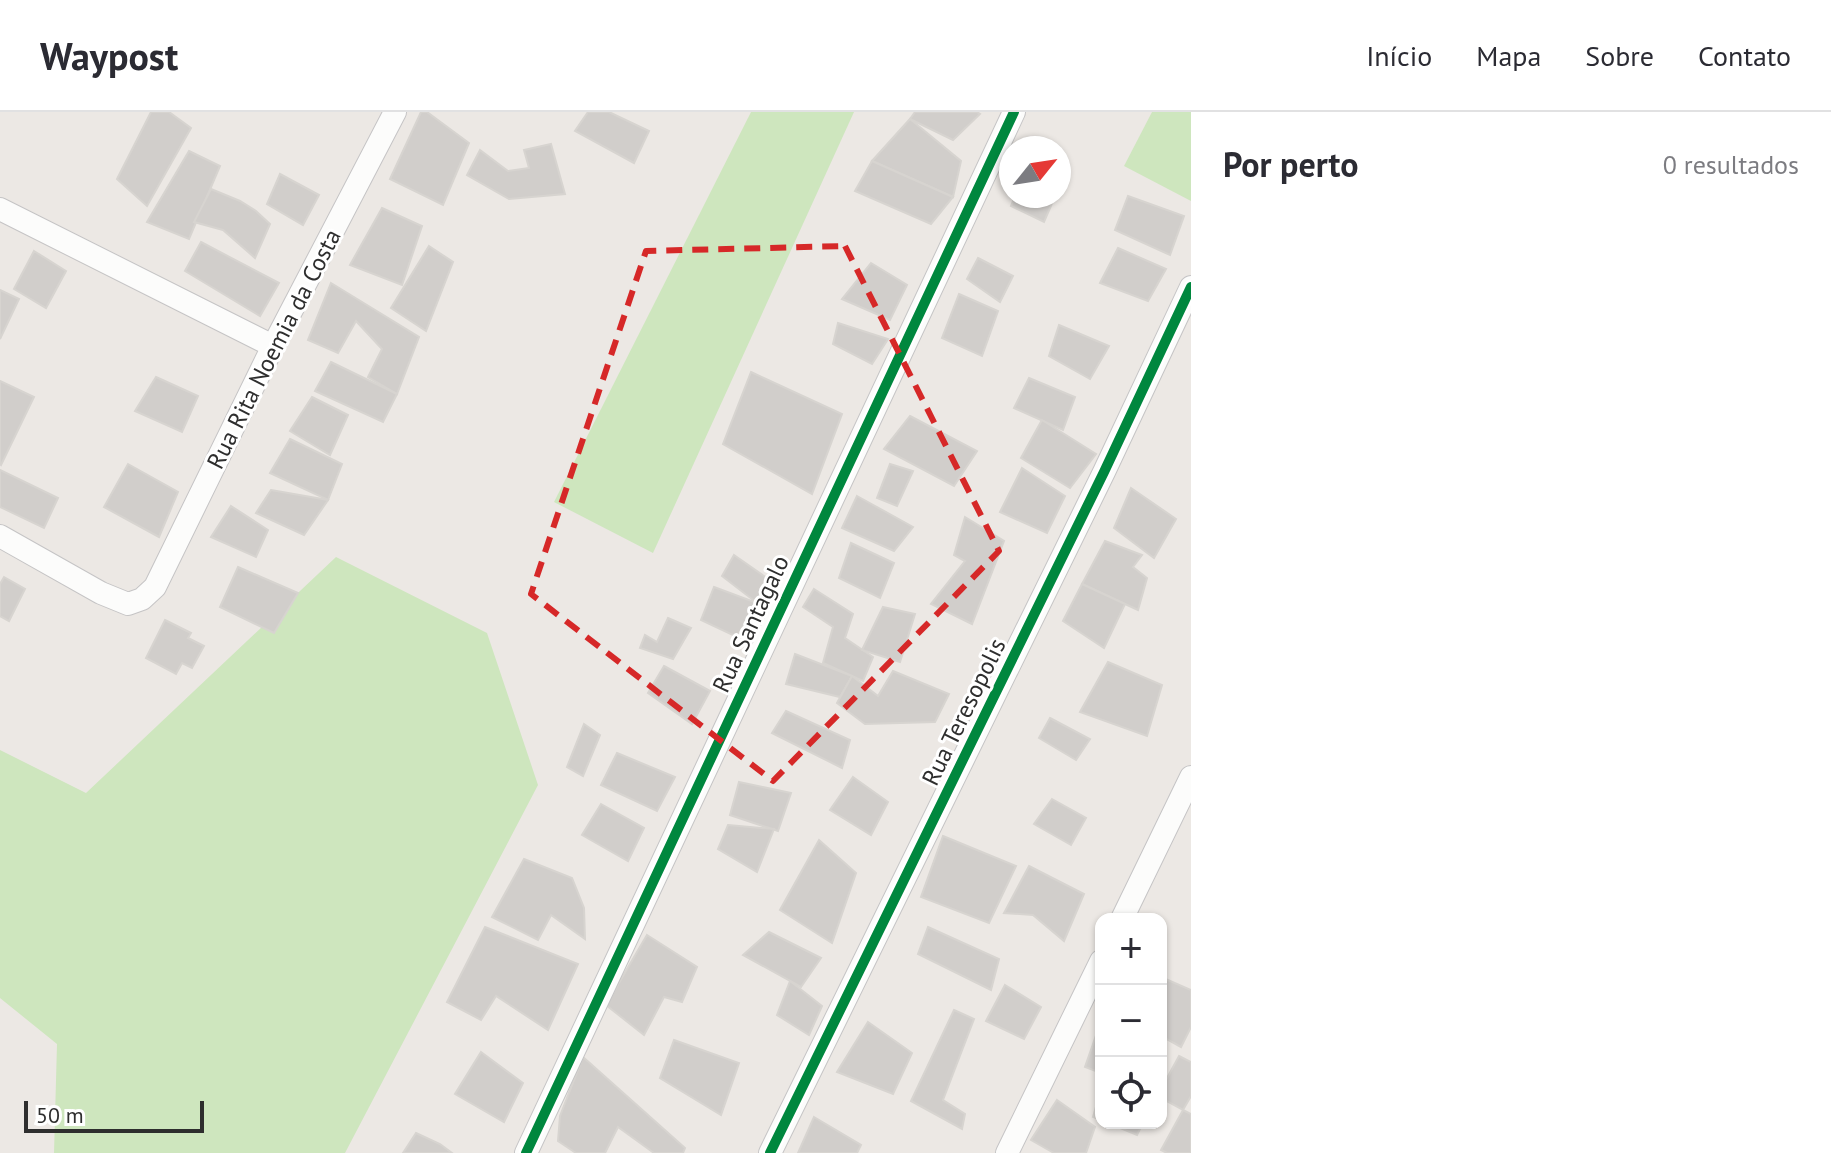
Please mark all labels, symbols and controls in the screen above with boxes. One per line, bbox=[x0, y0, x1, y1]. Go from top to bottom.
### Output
text: Waypost bbox=[40, 31, 178, 80]
text: Início bbox=[1366, 37, 1432, 74]
text: Mapa bbox=[1476, 37, 1541, 74]
text: Sobre bbox=[1585, 37, 1654, 74]
text: Contato bbox=[1698, 37, 1791, 74]
north arrow bbox=[999, 136, 1071, 208]
text: Por perto bbox=[1223, 142, 1359, 186]
text: 0 resultados bbox=[1663, 148, 1799, 181]
street label: Rua Rita Noemia da Costa bbox=[200, 224, 348, 474]
street label: Rua Santagalo bbox=[705, 550, 796, 697]
street label: Rua Teresopolis bbox=[915, 633, 1012, 790]
map controls bbox=[1095, 913, 1167, 1129]
button: + bbox=[1095, 913, 1167, 985]
button: − bbox=[1095, 985, 1167, 1057]
button: locate bbox=[1095, 1057, 1167, 1129]
scale bar bbox=[24, 1097, 204, 1133]
text: 50 m bbox=[36, 1101, 84, 1129]

